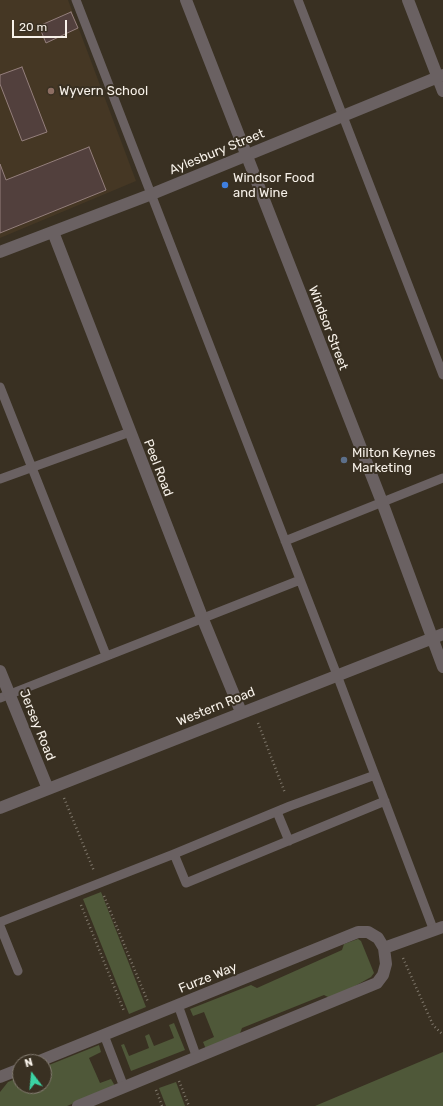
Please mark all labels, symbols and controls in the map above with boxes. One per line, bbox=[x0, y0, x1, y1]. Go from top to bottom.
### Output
scale bar bbox=[14, 12, 69, 38]
text: 20 m bbox=[19, 20, 47, 34]
place label: Wyvern School bbox=[59, 83, 148, 99]
marker: Wyvern School bbox=[46, 86, 56, 96]
street label: Aylesbury Street bbox=[167, 126, 267, 178]
place label: Windsor Food and Wine bbox=[233, 170, 314, 201]
marker: Windsor Food and Wine bbox=[220, 180, 230, 190]
street label: Windsor Street bbox=[305, 284, 351, 372]
street label: Peel Road bbox=[140, 437, 176, 499]
place label: Milton Keynes Marketing bbox=[352, 445, 436, 476]
marker: Milton Keynes Marketing bbox=[339, 455, 349, 465]
street label: Western Road bbox=[175, 684, 257, 730]
street label: Jersey Road bbox=[16, 687, 58, 763]
street label: Furze Way bbox=[177, 959, 239, 997]
north arrow bbox=[12, 1054, 52, 1094]
text: N bbox=[23, 1056, 34, 1070]

